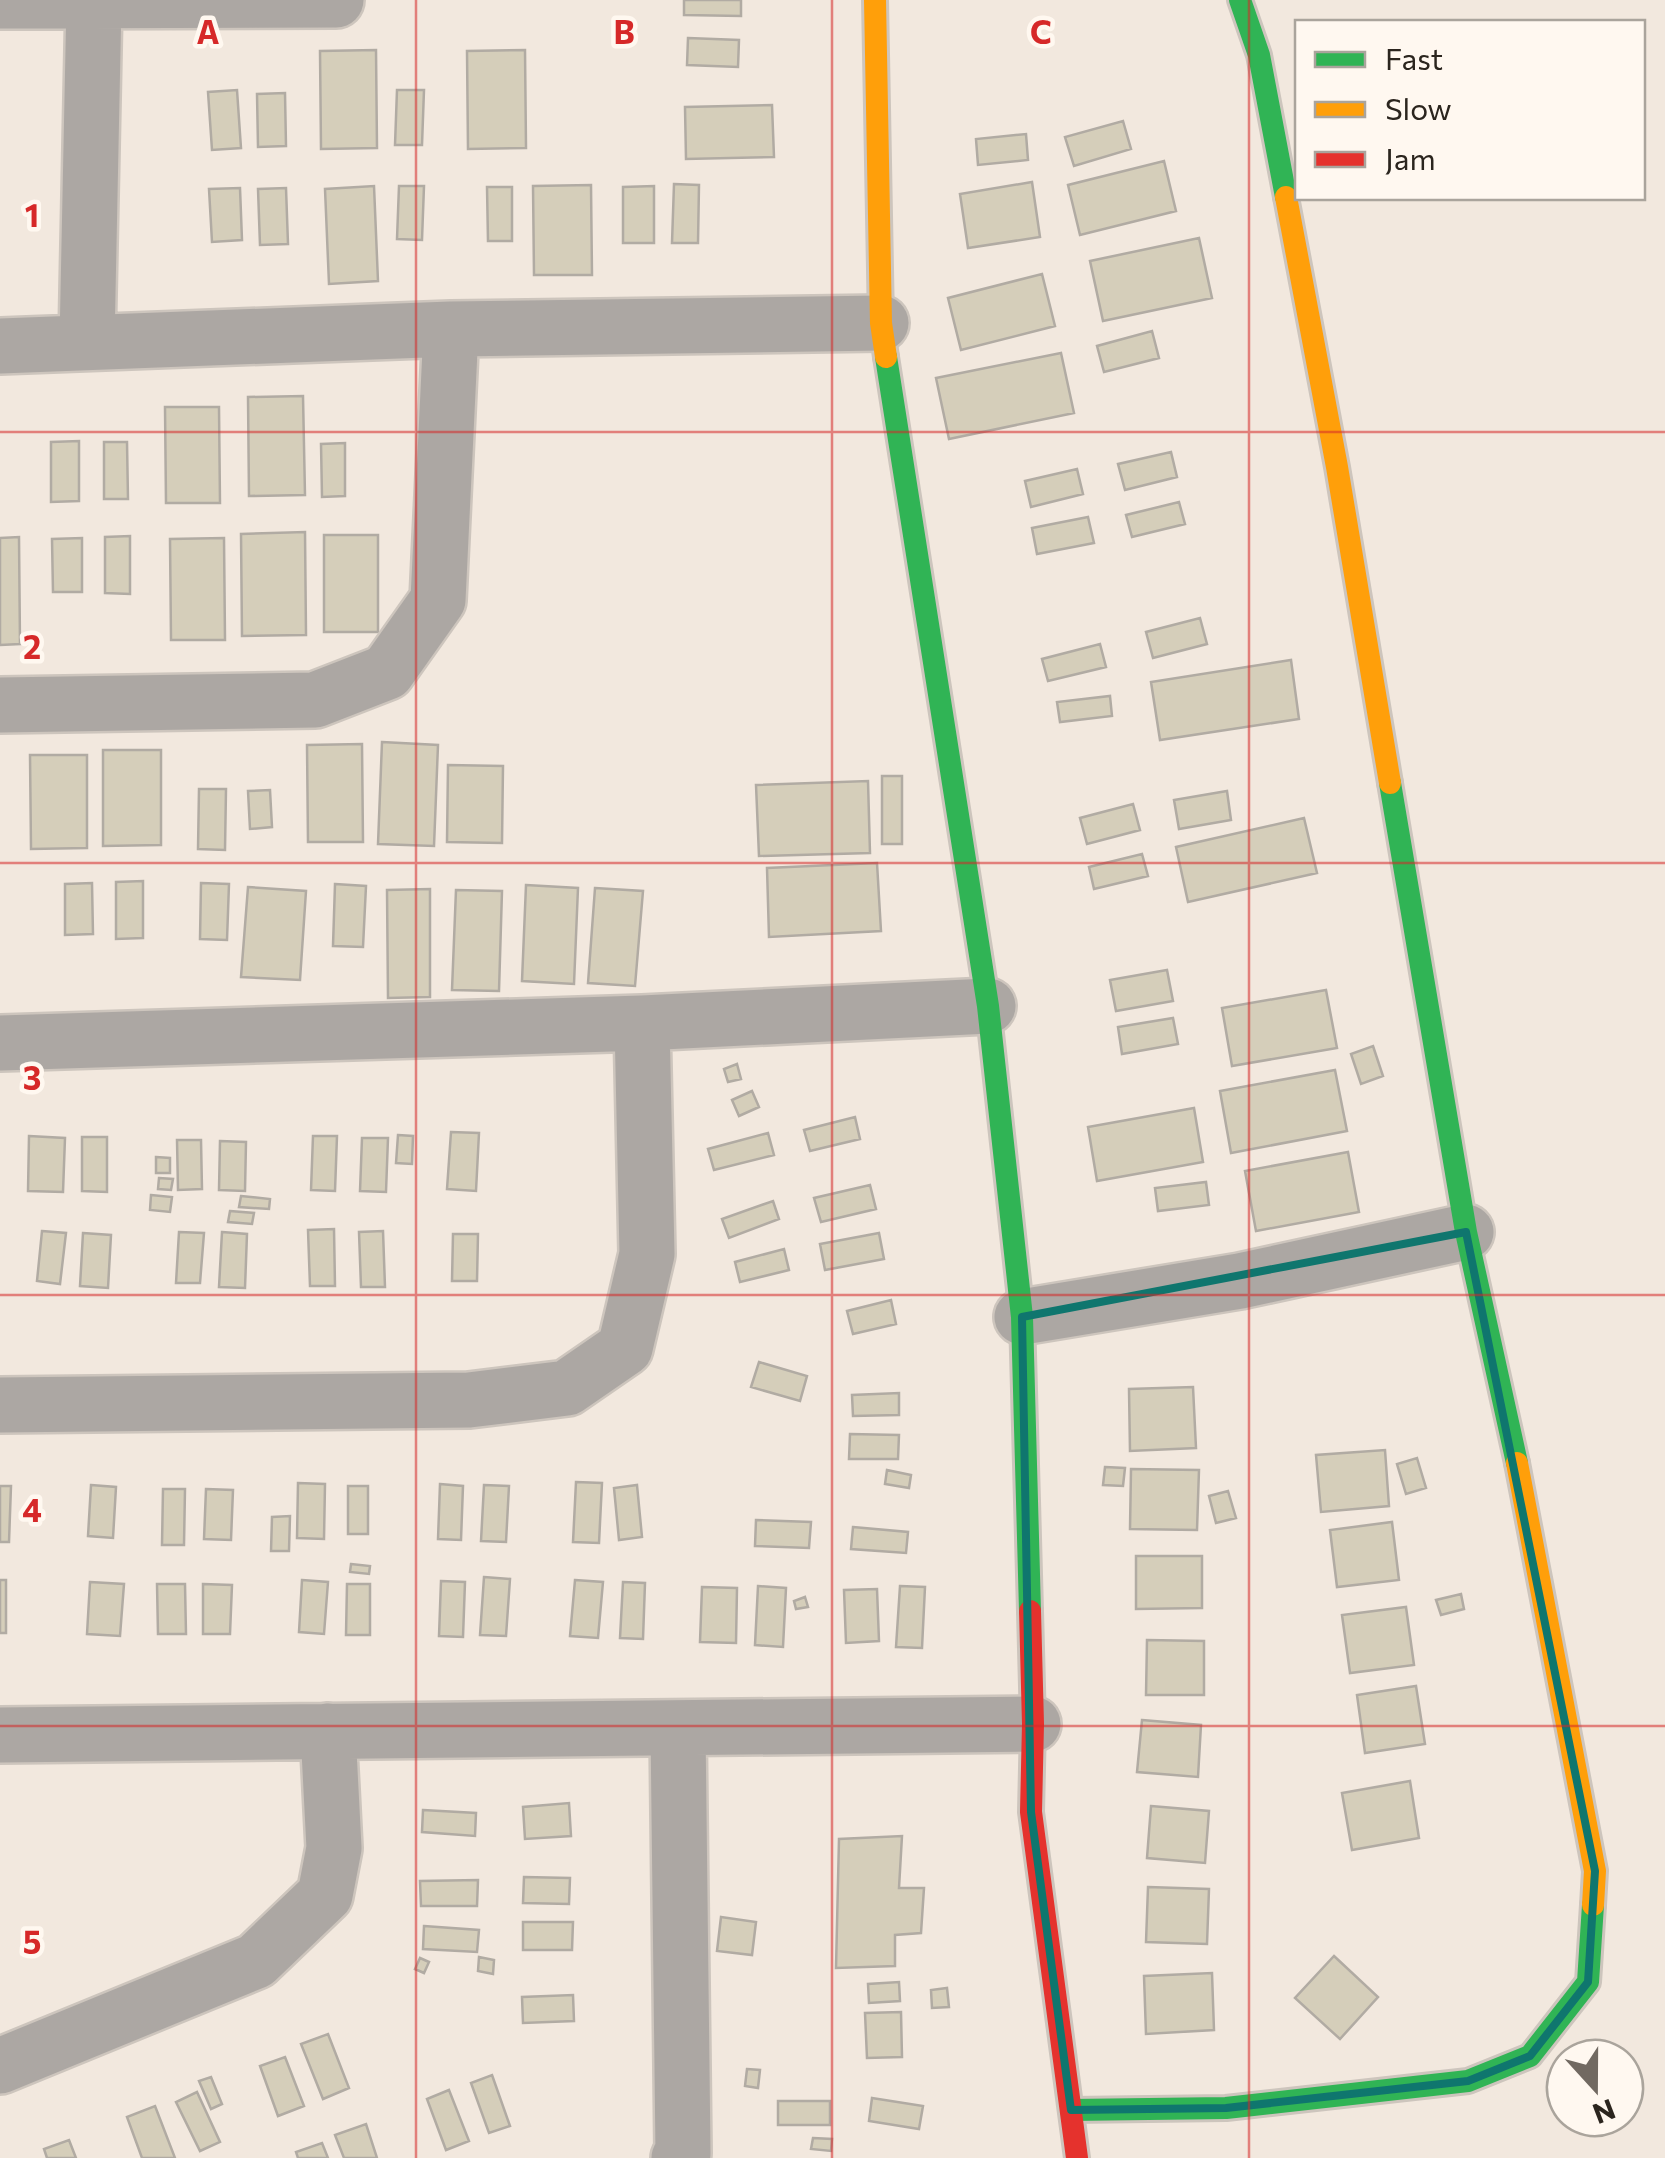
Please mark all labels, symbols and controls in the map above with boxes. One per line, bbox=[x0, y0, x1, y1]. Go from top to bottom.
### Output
text: A bbox=[197, 11, 220, 51]
text: B bbox=[613, 11, 635, 51]
text: C bbox=[1030, 11, 1052, 51]
legend bbox=[1295, 20, 1645, 200]
text: Fast bbox=[1385, 39, 1443, 76]
text: Slow bbox=[1385, 89, 1452, 126]
text: Jam bbox=[1385, 139, 1436, 176]
text: 1 bbox=[25, 194, 39, 234]
text: 2 bbox=[23, 626, 41, 666]
text: 3 bbox=[23, 1057, 41, 1097]
text: 4 bbox=[22, 1489, 42, 1529]
text: 5 bbox=[23, 1921, 41, 1961]
north arrow bbox=[1545, 2038, 1645, 2138]
text: N bbox=[1588, 2093, 1620, 2132]

